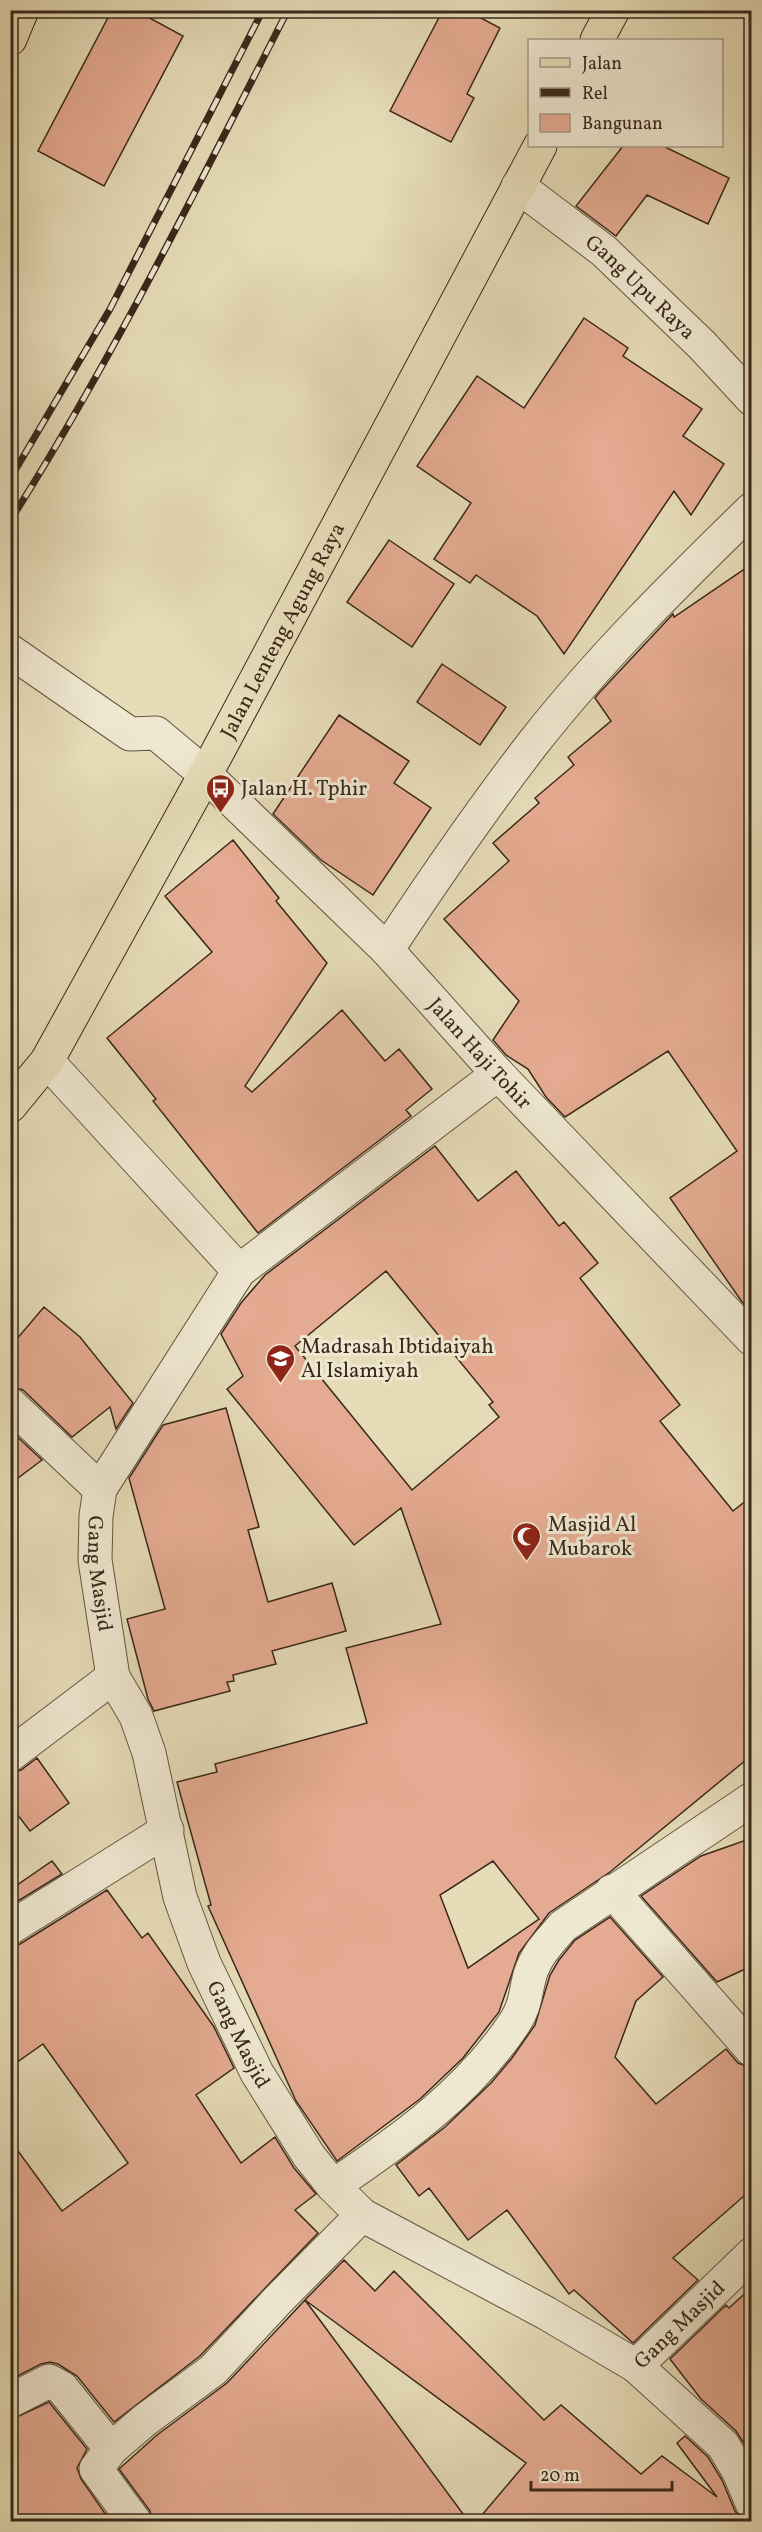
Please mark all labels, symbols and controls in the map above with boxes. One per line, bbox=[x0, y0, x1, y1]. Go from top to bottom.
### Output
legend bbox=[528, 39, 723, 147]
text: Jalan bbox=[582, 52, 622, 77]
text: Rel bbox=[582, 82, 608, 107]
text: Bangunan bbox=[582, 112, 663, 137]
street label: Gang Upu Raya bbox=[579, 229, 701, 347]
street label: Jalan Lenteng Agung Raya bbox=[214, 518, 353, 744]
bus stop icon: Jalan H. Tphir bbox=[204, 772, 236, 814]
place label: Jalan H. Tphir bbox=[241, 775, 367, 804]
street label: Jalan Haji Tohir bbox=[420, 992, 538, 1117]
place label: Madrasah Ibtidaiyah Al Islamiyah bbox=[301, 1333, 494, 1386]
school or university icon: Madrasah Ibtidaiyah Al Islamiyah bbox=[264, 1342, 296, 1384]
place label: Masjid Al Mubarok bbox=[548, 1511, 636, 1564]
street label: Gang Masjid bbox=[79, 1515, 119, 1634]
mosque icon: Masjid Al Mubarok bbox=[511, 1520, 543, 1562]
street label: Gang Masjid bbox=[199, 1976, 276, 2095]
street label: Gang Masjid bbox=[628, 2275, 732, 2376]
scale bar bbox=[531, 2454, 672, 2492]
text: 20 m bbox=[540, 2464, 580, 2489]

